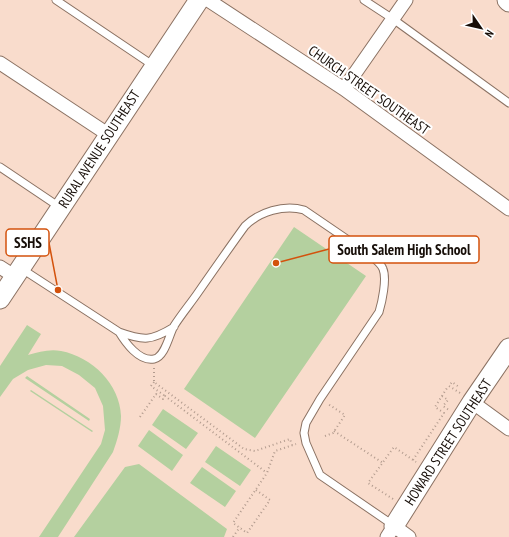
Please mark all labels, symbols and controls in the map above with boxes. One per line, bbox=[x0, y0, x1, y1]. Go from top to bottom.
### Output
north arrow bbox=[461, 8, 501, 48]
text: N bbox=[482, 27, 497, 40]
street label: CHURCH STREET SOUTHEAST bbox=[305, 41, 434, 139]
street label: RURAL AVENUE SOUTHEAST bbox=[54, 86, 144, 211]
callout: SSHS bbox=[6, 229, 49, 256]
text: SSHS bbox=[14, 233, 42, 252]
callout: South Salem High School bbox=[329, 236, 479, 263]
text: South Salem High School bbox=[337, 240, 471, 259]
street label: HOWARD STREET SOUTHEAST bbox=[400, 375, 496, 509]

